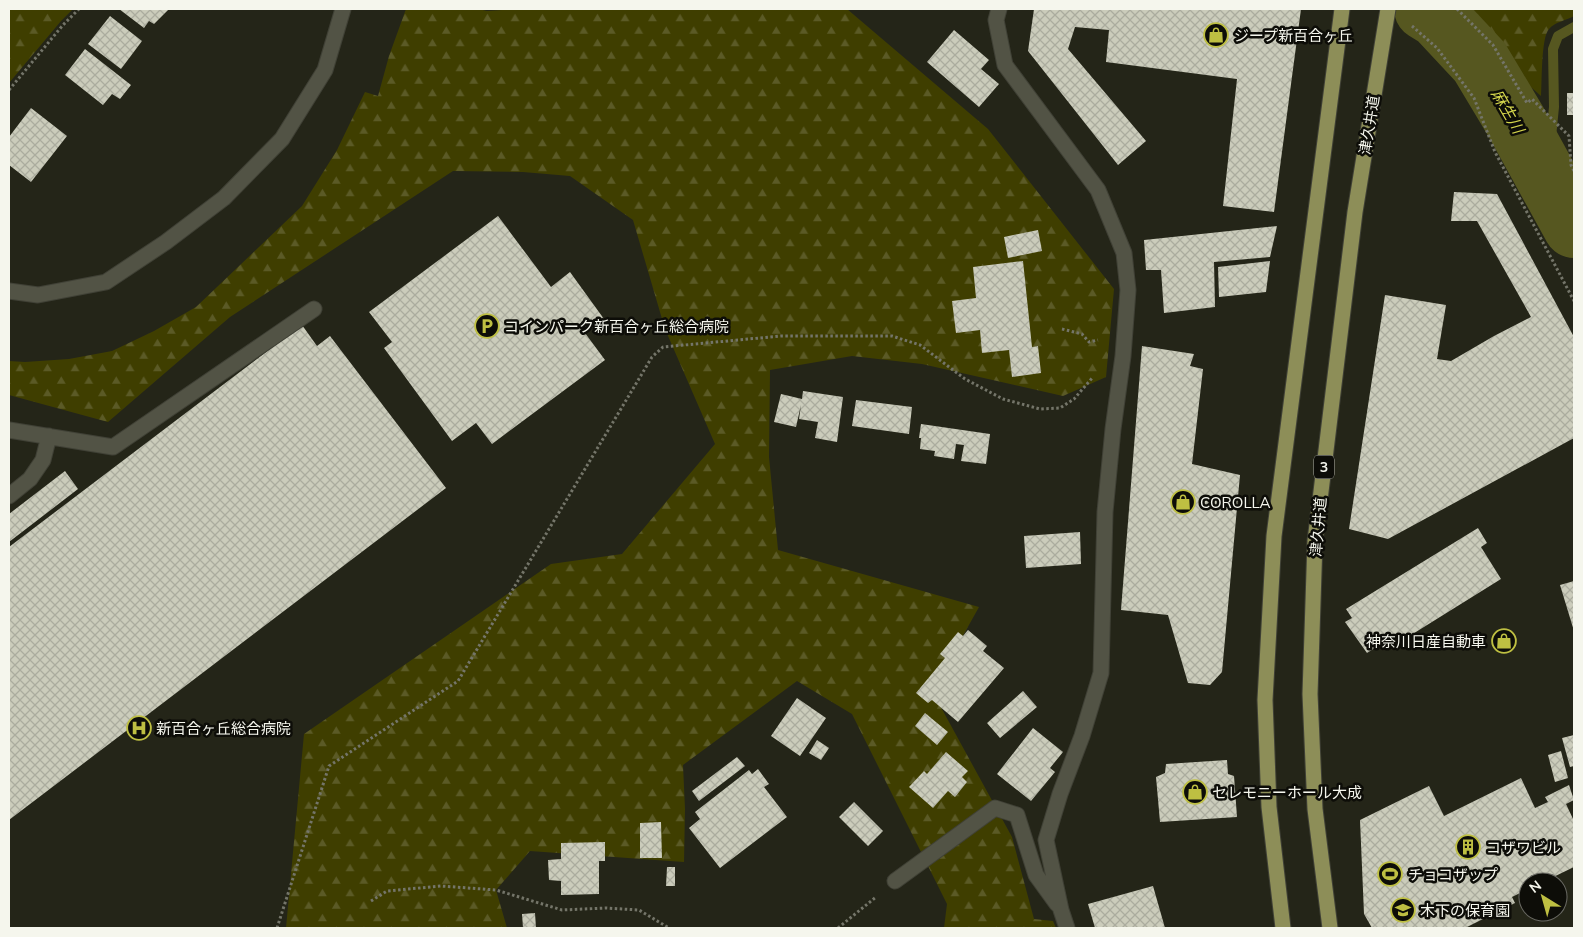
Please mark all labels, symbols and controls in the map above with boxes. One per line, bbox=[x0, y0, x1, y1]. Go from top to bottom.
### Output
shop icon: ジープ新百合ヶ丘 bbox=[1203, 22, 1229, 48]
place label: ジープ新百合ヶ丘 bbox=[1234, 26, 1353, 45]
water label: 麻生川 bbox=[1487, 85, 1530, 139]
street label: 津久井道 bbox=[1355, 94, 1383, 156]
parking icon: コインパーク新百合ヶ丘総合病院 bbox=[474, 313, 500, 339]
place label: コインパーク新百合ヶ丘総合病院 bbox=[504, 317, 729, 336]
road number: 3 bbox=[1314, 456, 1334, 478]
shop icon: COROLLA bbox=[1170, 489, 1196, 515]
place label: COROLLA bbox=[1200, 493, 1270, 512]
street label: 津久井道 bbox=[1306, 496, 1330, 558]
shop icon: 神奈川日産自動車 bbox=[1491, 628, 1517, 654]
place label: 神奈川日産自動車 bbox=[1366, 632, 1486, 651]
hospital icon: 新百合ヶ丘総合病院 bbox=[126, 715, 152, 741]
place label: 新百合ヶ丘総合病院 bbox=[156, 719, 291, 738]
shop icon: セレモニーホール大成 bbox=[1182, 779, 1208, 805]
place label: セレモニーホール大成 bbox=[1212, 783, 1362, 802]
building icon: コザワビル bbox=[1455, 834, 1481, 860]
place label: コザワビル bbox=[1486, 838, 1561, 857]
sports icon: チョコザップ bbox=[1377, 861, 1403, 887]
place label: チョコザップ bbox=[1408, 865, 1498, 884]
north arrow bbox=[1518, 872, 1568, 922]
text: N bbox=[1526, 876, 1545, 897]
school or university icon: 木下の保育園 bbox=[1390, 897, 1416, 923]
place label: 木下の保育園 bbox=[1420, 901, 1510, 920]

